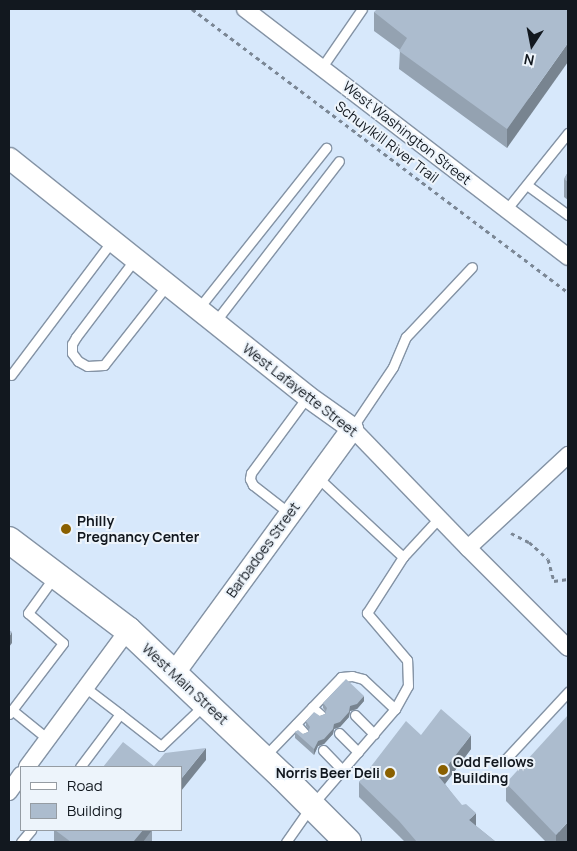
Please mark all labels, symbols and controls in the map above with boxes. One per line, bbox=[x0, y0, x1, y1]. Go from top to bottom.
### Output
north arrow bbox=[507, 20, 557, 70]
text: N bbox=[522, 50, 536, 71]
street label: West Washington Street bbox=[340, 78, 474, 188]
street label: Schuylkill River Trail bbox=[332, 98, 442, 186]
street label: West Lafayette Street bbox=[239, 340, 361, 440]
street label: Barbadoes Street bbox=[223, 499, 303, 601]
place label: Philly Pregnancy Center bbox=[77, 513, 199, 546]
marker: Philly Pregnancy Center bbox=[59, 522, 73, 536]
street label: West Main Street bbox=[139, 640, 231, 728]
place label: Odd Fellows Building bbox=[453, 754, 534, 786]
marker: Odd Fellows Building bbox=[437, 764, 449, 776]
place label: Norris Beer Deli bbox=[276, 765, 380, 781]
legend bbox=[20, 766, 182, 831]
marker: Norris Beer Deli bbox=[384, 767, 396, 779]
text: Road bbox=[67, 775, 103, 796]
text: Building bbox=[67, 800, 122, 821]

